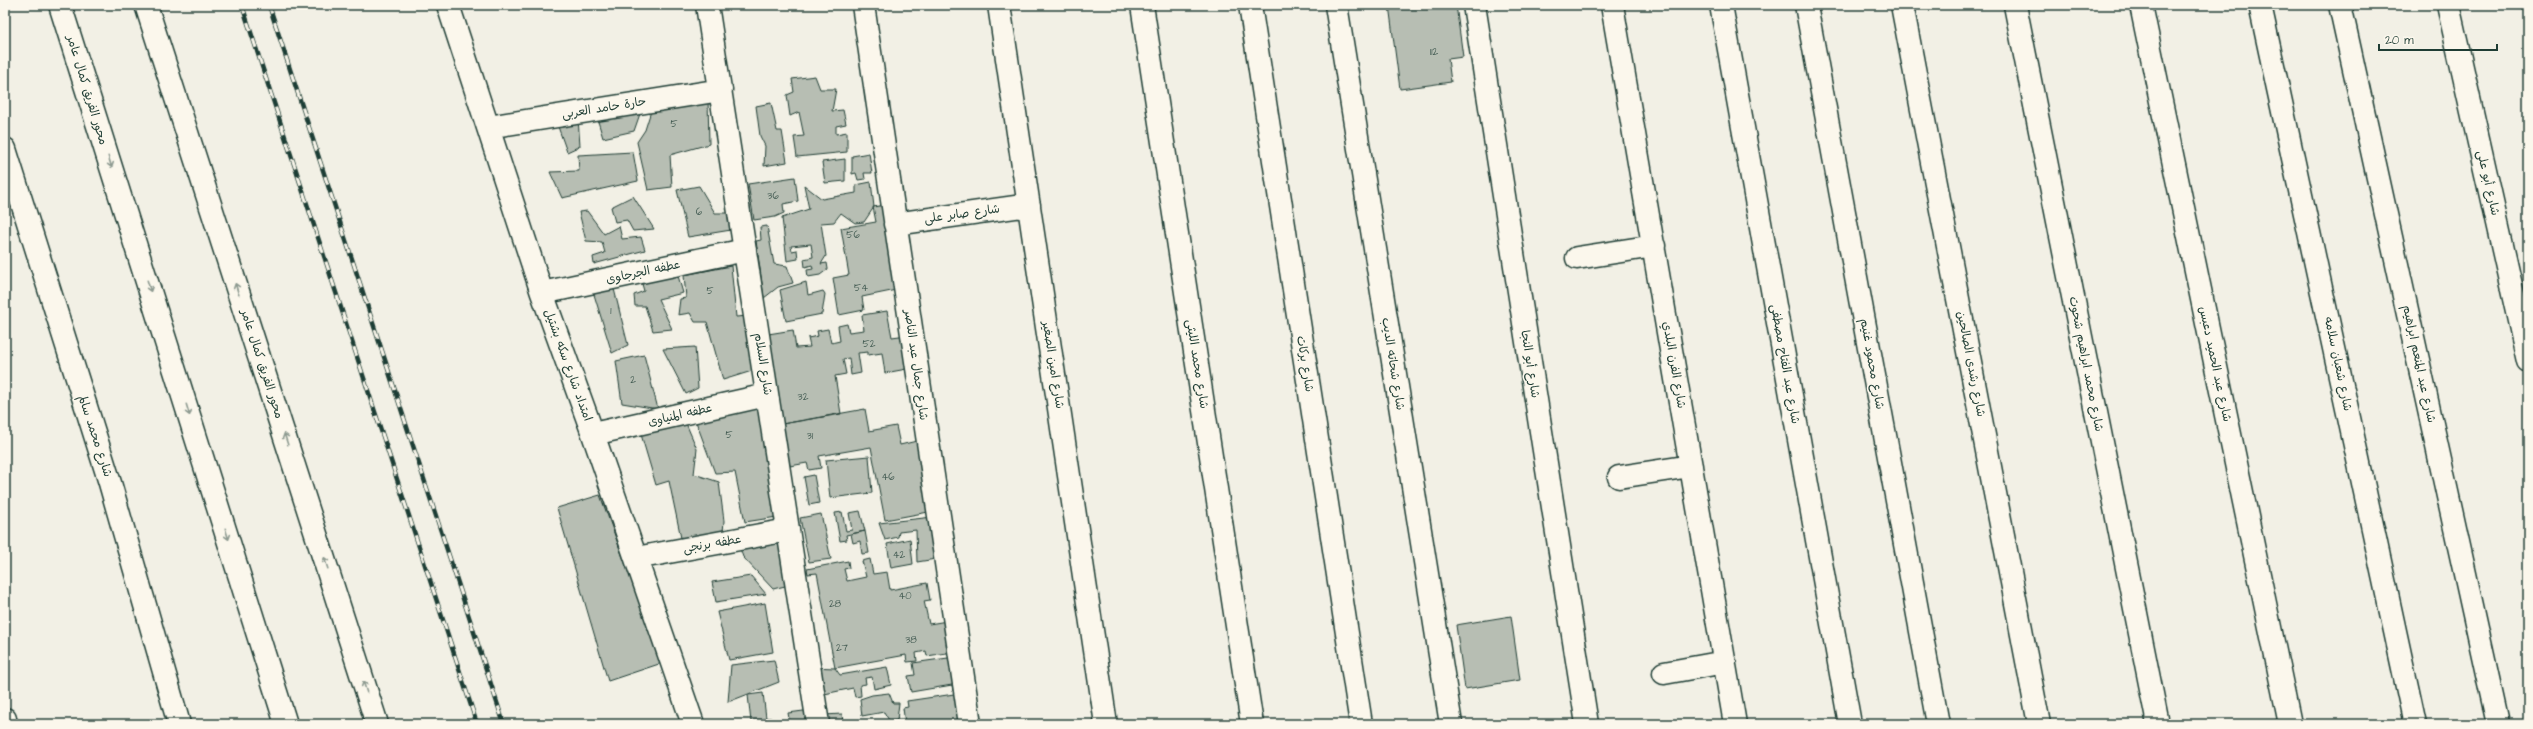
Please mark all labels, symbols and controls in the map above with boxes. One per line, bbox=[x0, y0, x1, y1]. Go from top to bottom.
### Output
scale bar bbox=[2379, 26, 2497, 52]
street label: محور الفريق كمال عامر bbox=[62, 32, 112, 147]
text: 20 m bbox=[2385, 32, 2414, 49]
house number: 112 bbox=[1430, 45, 1438, 59]
street label: حارة حامد العربى bbox=[561, 93, 647, 123]
house number: 5 bbox=[670, 117, 678, 131]
street label: شارع أبو على bbox=[2472, 149, 2504, 217]
one-way arrow bbox=[107, 156, 114, 169]
house number: 36 bbox=[767, 189, 779, 203]
street label: شارع صابر على bbox=[923, 200, 1001, 228]
house number: 6 bbox=[696, 205, 703, 219]
house number: 56 bbox=[846, 228, 860, 242]
street label: عطفه الجرجاوى bbox=[604, 256, 682, 288]
one-way arrow bbox=[145, 280, 153, 292]
house number: 54 bbox=[854, 281, 868, 295]
one-way arrow bbox=[233, 283, 240, 296]
house number: 5 bbox=[706, 284, 714, 298]
street label: شارع محمد ابراهيم شحوت bbox=[2065, 295, 2107, 433]
street label: شارع عبد الفتاح مصطفى bbox=[1766, 303, 1804, 425]
house number: 1 bbox=[610, 304, 612, 318]
street label: شارع عبد المنعم ابراهيم bbox=[2398, 304, 2440, 424]
street label: شارع عبد الحميد دعبس bbox=[2194, 305, 2236, 423]
street label: محور الفريق كمال عامر bbox=[236, 306, 288, 421]
street label: امتداد شارع سكه بشتيل bbox=[540, 307, 596, 423]
street label: شارع جمال عبد الناصر bbox=[900, 308, 932, 421]
street label: شارع رشدى الصالحين bbox=[1952, 310, 1990, 418]
street label: شارع شعبان سلامه bbox=[2320, 315, 2356, 413]
street label: شارع شحاته الديب bbox=[1377, 316, 1409, 412]
street label: شارع محمود غنيم bbox=[1856, 317, 1888, 411]
street label: شارع محمد الليثى bbox=[1182, 318, 1212, 410]
street label: شارع امين الصغير bbox=[1038, 319, 1068, 410]
street label: شارع الفرن البلدي bbox=[1658, 320, 1690, 410]
street label: شارع أبو النجا bbox=[1516, 329, 1544, 399]
street label: شارع السلام bbox=[750, 332, 776, 396]
street label: شارع بركات bbox=[1292, 335, 1318, 393]
house number: 52 bbox=[863, 337, 876, 351]
house number: 2 bbox=[630, 373, 636, 387]
house number: 32 bbox=[798, 390, 809, 404]
street label: شارع محمد سالم bbox=[73, 393, 116, 479]
street label: عطفه المنياوى bbox=[646, 399, 714, 431]
one-way arrow bbox=[184, 404, 192, 416]
house number: 5 bbox=[725, 428, 733, 442]
house number: 31 bbox=[807, 429, 814, 443]
one-way arrow bbox=[282, 433, 289, 446]
house number: 46 bbox=[881, 470, 895, 484]
one-way arrow bbox=[223, 528, 231, 540]
street label: عطفه برنجى bbox=[682, 531, 742, 557]
house number: 42 bbox=[893, 548, 906, 562]
one-way arrow bbox=[321, 557, 329, 569]
house number: 40 bbox=[898, 589, 912, 603]
house number: 28 bbox=[829, 597, 842, 611]
house number: 38 bbox=[905, 633, 917, 647]
house number: 27 bbox=[836, 641, 848, 655]
one-way arrow bbox=[361, 681, 369, 693]

